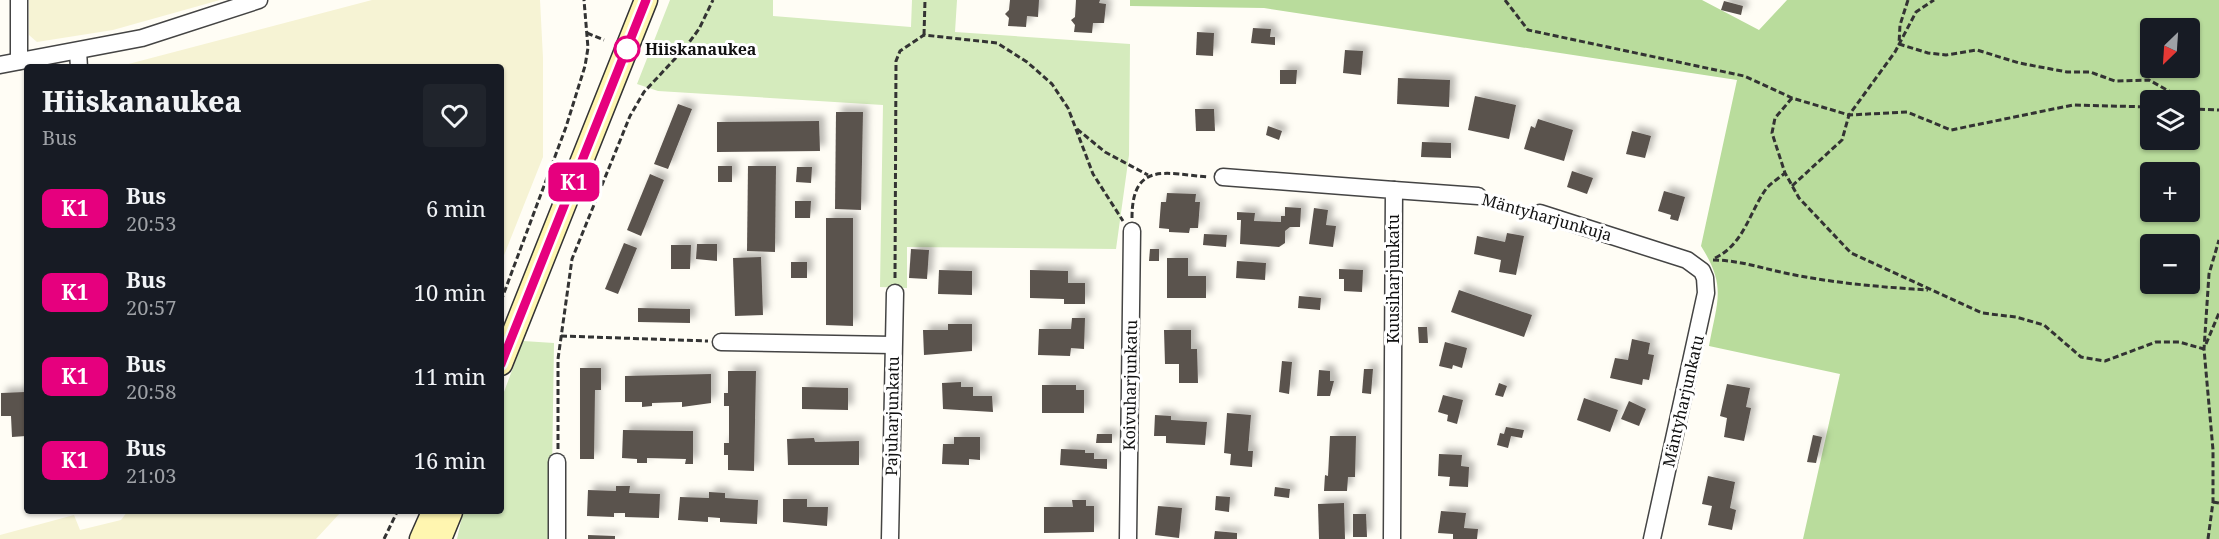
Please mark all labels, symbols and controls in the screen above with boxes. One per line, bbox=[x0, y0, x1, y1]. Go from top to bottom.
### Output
north arrow bbox=[2140, 18, 2200, 78]
map controls bbox=[2140, 18, 2200, 294]
marker: Hiiskanaukea bbox=[614, 36, 640, 62]
place label: Hiiskanaukea bbox=[645, 38, 757, 60]
text: Hiiskanaukea bbox=[42, 82, 242, 120]
button: heart bbox=[423, 84, 486, 147]
button: layers bbox=[2140, 90, 2200, 150]
text: Bus bbox=[42, 124, 77, 151]
line badge: K1 bbox=[547, 162, 601, 201]
button: + bbox=[2140, 162, 2200, 222]
text: K1 bbox=[560, 168, 588, 196]
text: Bus bbox=[126, 180, 166, 210]
street label: Mäntyharjunkuja bbox=[1479, 188, 1615, 246]
text: 6 min bbox=[426, 193, 486, 223]
text: K1 bbox=[61, 194, 89, 222]
text: 20:53 bbox=[126, 210, 176, 237]
street label: Kuusiharjunkatu bbox=[1382, 214, 1404, 344]
button: − bbox=[2140, 234, 2200, 294]
text: Bus bbox=[126, 264, 166, 294]
text: 10 min bbox=[414, 277, 486, 307]
text: K1 bbox=[61, 278, 89, 306]
text: 20:57 bbox=[126, 294, 176, 321]
street label: Koivuharjunkatu bbox=[1118, 319, 1142, 451]
street label: Mäntyharjunkatu bbox=[1657, 333, 1709, 469]
text: Bus bbox=[126, 348, 166, 378]
street label: Pajuharjunkatu bbox=[880, 356, 904, 476]
text: 11 min bbox=[414, 361, 486, 391]
text: K1 bbox=[61, 362, 89, 390]
text: 20:58 bbox=[126, 378, 176, 405]
text: Bus bbox=[126, 432, 166, 462]
text: 16 min bbox=[414, 445, 486, 475]
text: K1 bbox=[61, 446, 89, 474]
text: 21:03 bbox=[126, 462, 176, 489]

